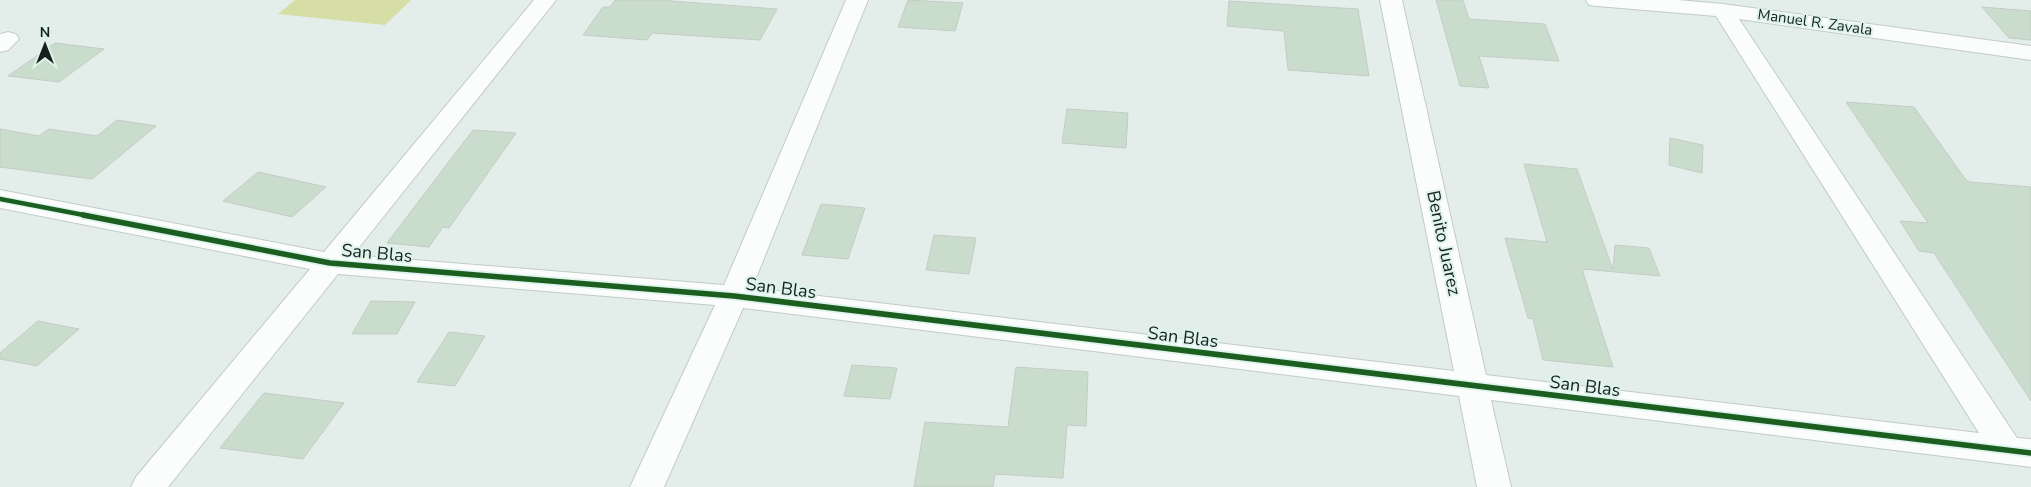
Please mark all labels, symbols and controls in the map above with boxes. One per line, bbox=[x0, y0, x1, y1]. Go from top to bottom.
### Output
street label: Manuel R. Zavala bbox=[1756, 4, 1874, 40]
north arrow bbox=[20, 20, 70, 70]
text: N bbox=[40, 23, 50, 42]
street label: Benito Juarez bbox=[1421, 188, 1467, 298]
street label: San Blas bbox=[341, 238, 413, 268]
street label: San Blas bbox=[744, 272, 818, 304]
street label: San Blas bbox=[1146, 321, 1220, 353]
street label: San Blas bbox=[1548, 370, 1622, 402]

